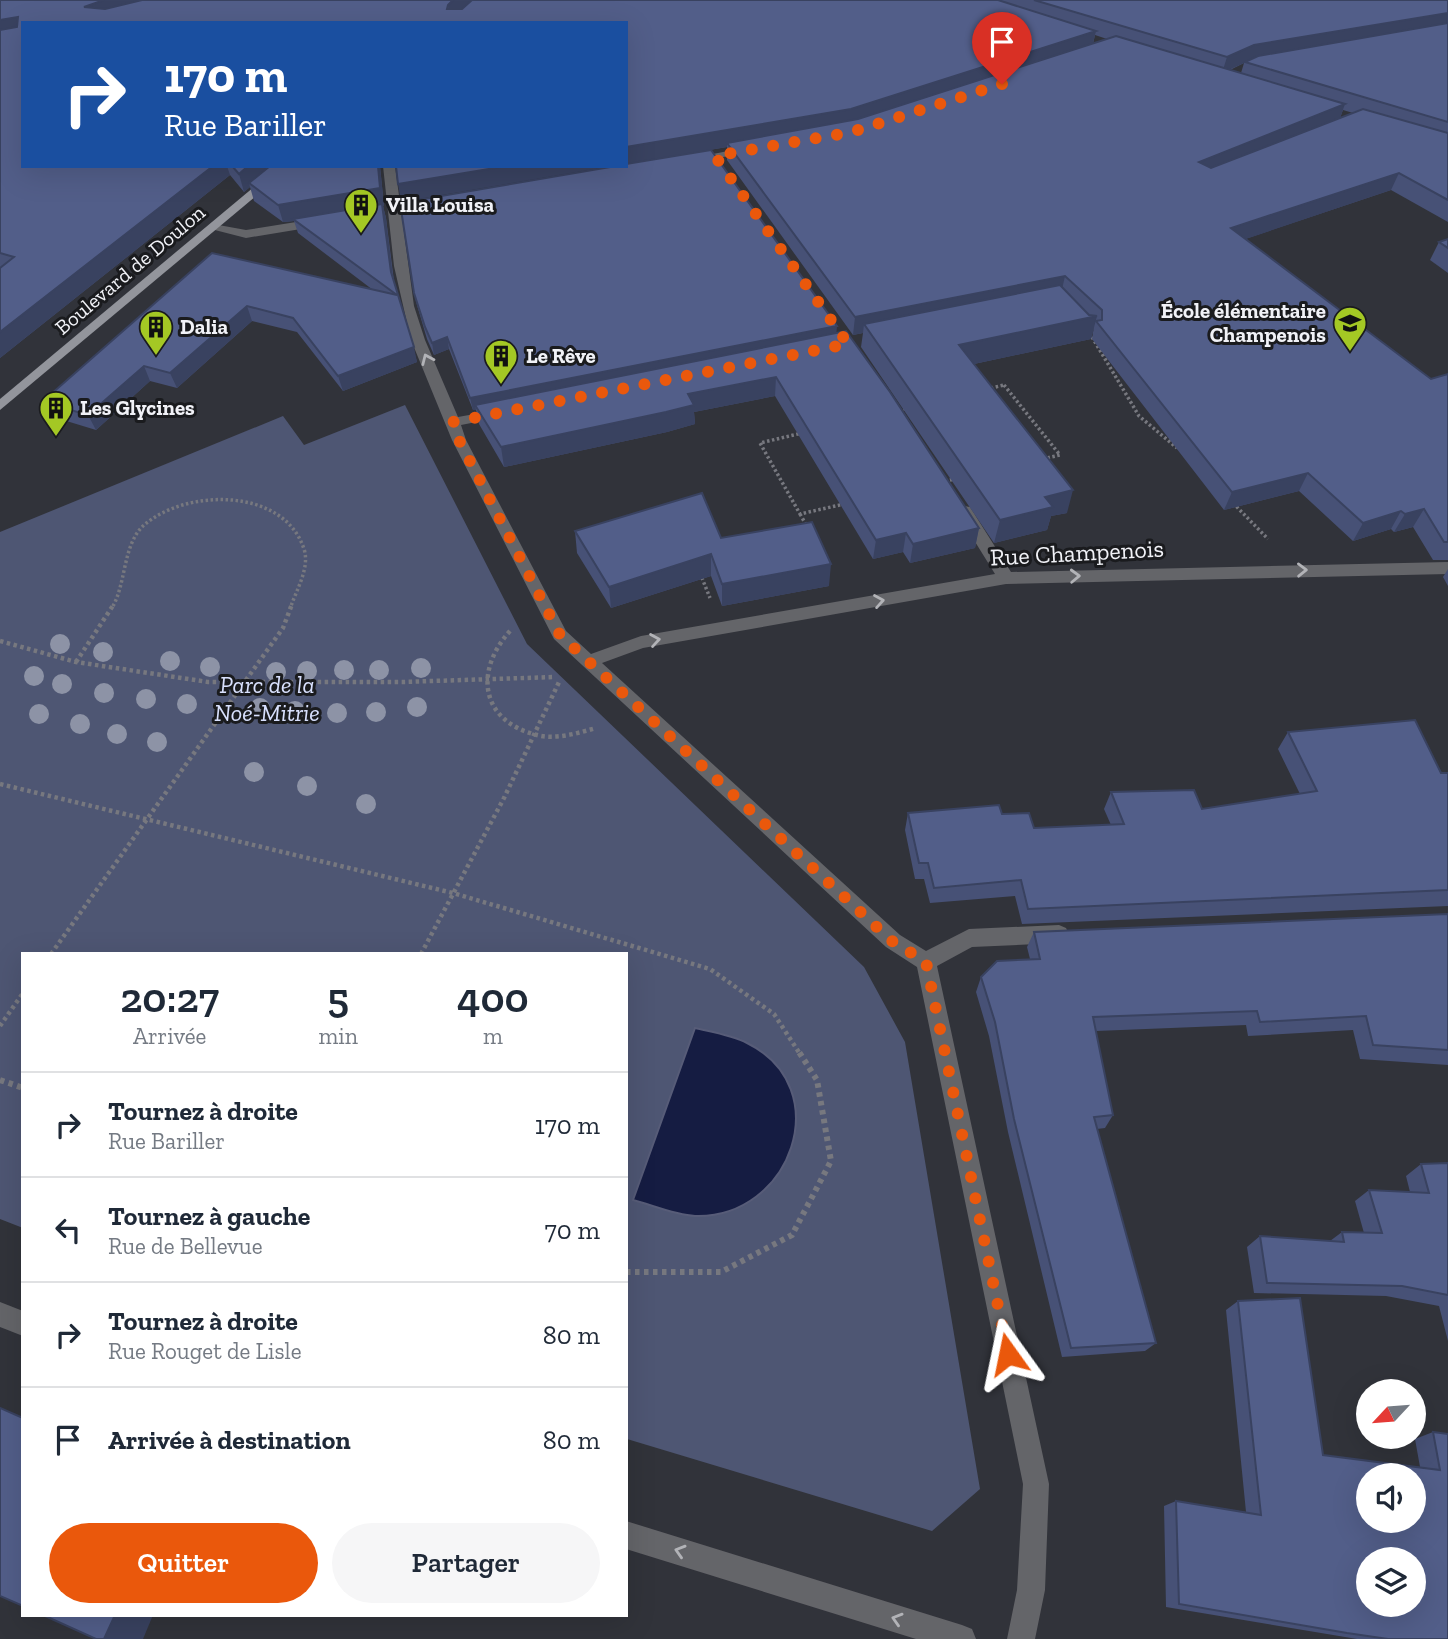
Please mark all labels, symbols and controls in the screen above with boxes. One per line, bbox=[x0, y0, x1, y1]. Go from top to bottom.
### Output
pin bbox=[972, 12.0, 1032, 84]
icon: arrive bbox=[983, 23, 1021, 61]
text: 170 m bbox=[164, 46, 287, 105]
icon: right bbox=[49, 49, 140, 140]
text: Rue Bariller bbox=[164, 106, 327, 144]
building icon: Villa Louisa bbox=[342, 186, 380, 235]
place label: Villa Louisa bbox=[386, 192, 495, 217]
street label: Boulevard de Doulon bbox=[50, 200, 210, 340]
place label: École élémentaire Champenois bbox=[1161, 298, 1326, 347]
school or university icon: École élémentaire Champenois bbox=[1331, 304, 1369, 353]
building icon: Dalia bbox=[137, 308, 175, 357]
place label: Dalia bbox=[180, 314, 229, 339]
building icon: Le Rêve bbox=[482, 337, 520, 386]
place label: Le Rêve bbox=[526, 343, 596, 368]
one-way arrow bbox=[421, 354, 435, 367]
building icon: Les Glycines bbox=[37, 389, 75, 438]
place label: Les Glycines bbox=[80, 395, 195, 420]
street label: Rue Champenois bbox=[989, 533, 1165, 572]
one-way arrow bbox=[1297, 562, 1308, 577]
one-way arrow bbox=[1069, 568, 1080, 583]
one-way arrow bbox=[873, 594, 885, 609]
one-way arrow bbox=[649, 633, 661, 648]
park label: Parc de la Noé-Mitrie bbox=[214, 670, 320, 727]
text: 20:27 bbox=[120, 972, 219, 1023]
text: 5 bbox=[327, 972, 349, 1023]
text: 400 bbox=[457, 972, 529, 1023]
text: Arrivée bbox=[133, 1022, 206, 1050]
text: min bbox=[318, 1022, 358, 1050]
text: m bbox=[483, 1022, 503, 1050]
text: Tournez à droite bbox=[108, 1095, 298, 1127]
icon: right bbox=[49, 1106, 87, 1144]
text: 170 m bbox=[535, 1109, 600, 1141]
text: Rue Bariller bbox=[108, 1127, 225, 1155]
text: Tournez à gauche bbox=[108, 1200, 310, 1232]
icon: left bbox=[49, 1211, 87, 1249]
text: 70 m bbox=[544, 1214, 600, 1246]
text: Rue de Bellevue bbox=[108, 1232, 263, 1260]
text: Tournez à droite bbox=[108, 1305, 298, 1337]
icon: right bbox=[49, 1316, 87, 1354]
position arrow bbox=[971, 1317, 1045, 1391]
text: 80 m bbox=[543, 1319, 600, 1351]
text: Rue Rouget de Lisle bbox=[108, 1337, 302, 1365]
north arrow bbox=[1356, 1379, 1426, 1449]
map controls bbox=[1356, 1379, 1426, 1617]
icon: arrive bbox=[49, 1421, 87, 1459]
text: Arrivée à destination bbox=[108, 1424, 351, 1456]
text: 80 m bbox=[543, 1424, 600, 1456]
button: sound bbox=[1356, 1463, 1426, 1533]
button: Quitter bbox=[49, 1523, 318, 1603]
button: Partager bbox=[332, 1523, 600, 1603]
one-way arrow bbox=[674, 1545, 686, 1560]
button: layers bbox=[1356, 1547, 1426, 1617]
one-way arrow bbox=[891, 1612, 903, 1627]

